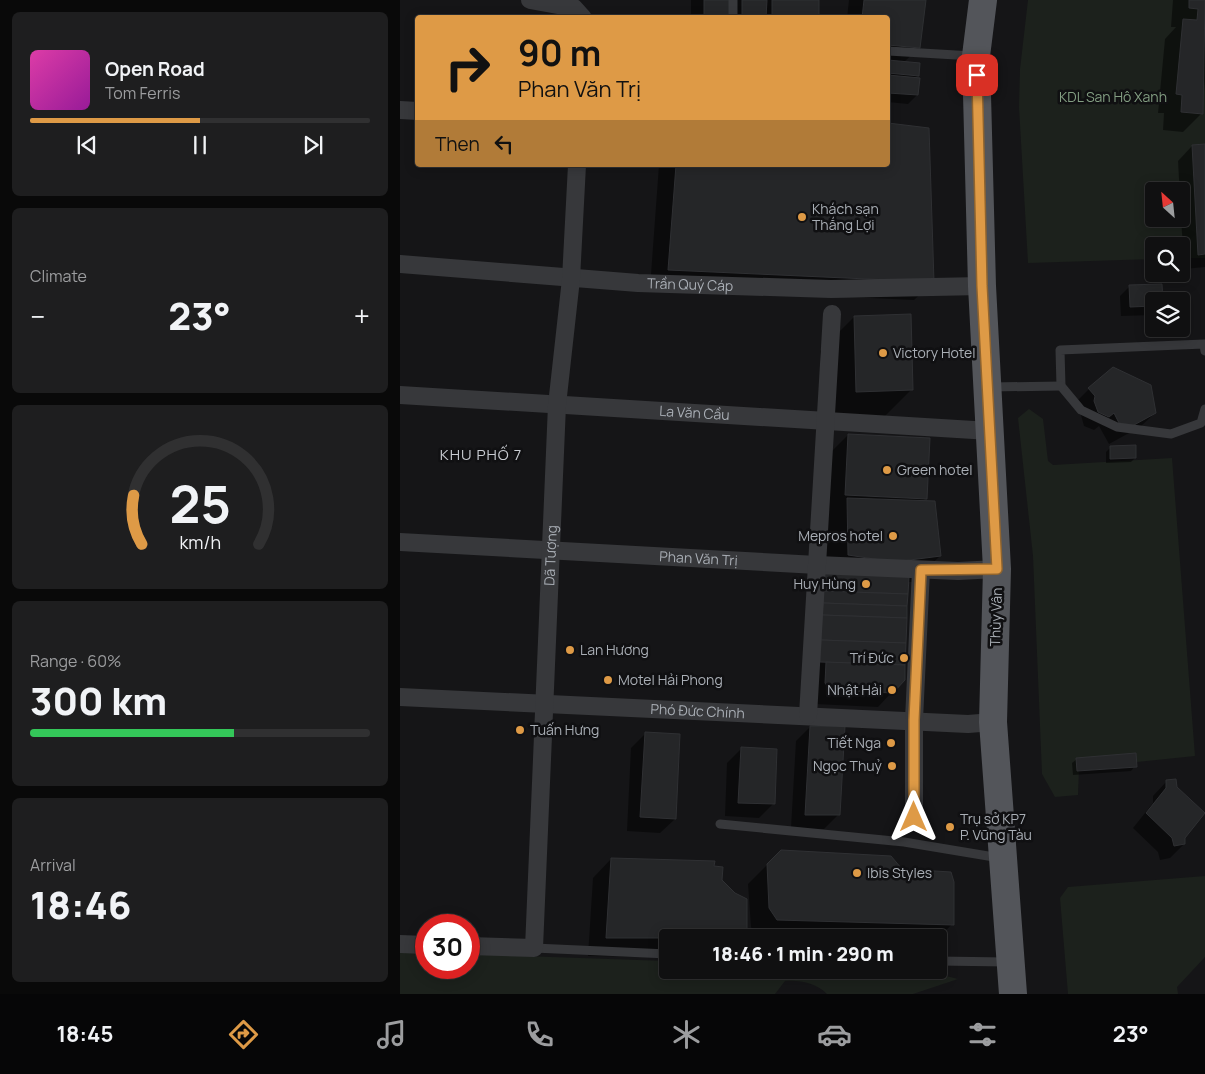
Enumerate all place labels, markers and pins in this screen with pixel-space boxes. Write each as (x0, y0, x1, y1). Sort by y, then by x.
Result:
pin (956, 54, 998, 96)
place label: Khách sạn Thắng Lợi (812, 199, 879, 234)
marker: Khách sạn Thắng Lợi (796, 211, 808, 223)
place label: Victory Hotel (893, 343, 976, 362)
marker: Victory Hotel (877, 347, 889, 359)
place label: Green hotel (897, 460, 972, 479)
marker: Green hotel (881, 464, 893, 476)
place label: Mepros hotel (798, 526, 883, 545)
marker: Mepros hotel (887, 530, 899, 542)
place label: Huy Hùng (793, 574, 856, 593)
marker: Huy Hùng (860, 578, 872, 590)
place label: Lan Hương (580, 640, 649, 659)
marker: Lan Hương (564, 644, 576, 656)
place label: Trí Đức (850, 648, 894, 667)
marker: Trí Đức (898, 652, 910, 664)
place label: Motel Hải Phong (618, 670, 723, 689)
marker: Motel Hải Phong (602, 674, 614, 686)
place label: Nhật Hải (827, 680, 882, 699)
marker: Nhật Hải (886, 684, 898, 696)
place label: Tuấn Hưng (530, 720, 599, 739)
marker: Tuấn Hưng (514, 724, 526, 736)
place label: Tiết Nga (827, 733, 881, 752)
marker: Tiết Nga (885, 737, 897, 749)
place label: Ngọc Thuỷ (813, 756, 883, 775)
marker: Ngọc Thuỷ (886, 760, 898, 772)
place label: Trụ sở KP7 P. Vũng Tàu (960, 809, 1032, 844)
marker: Trụ sở KP7 P. Vũng Tàu (944, 821, 956, 833)
place label: Ibis Styles (867, 863, 932, 882)
marker: Ibis Styles (851, 867, 863, 879)

